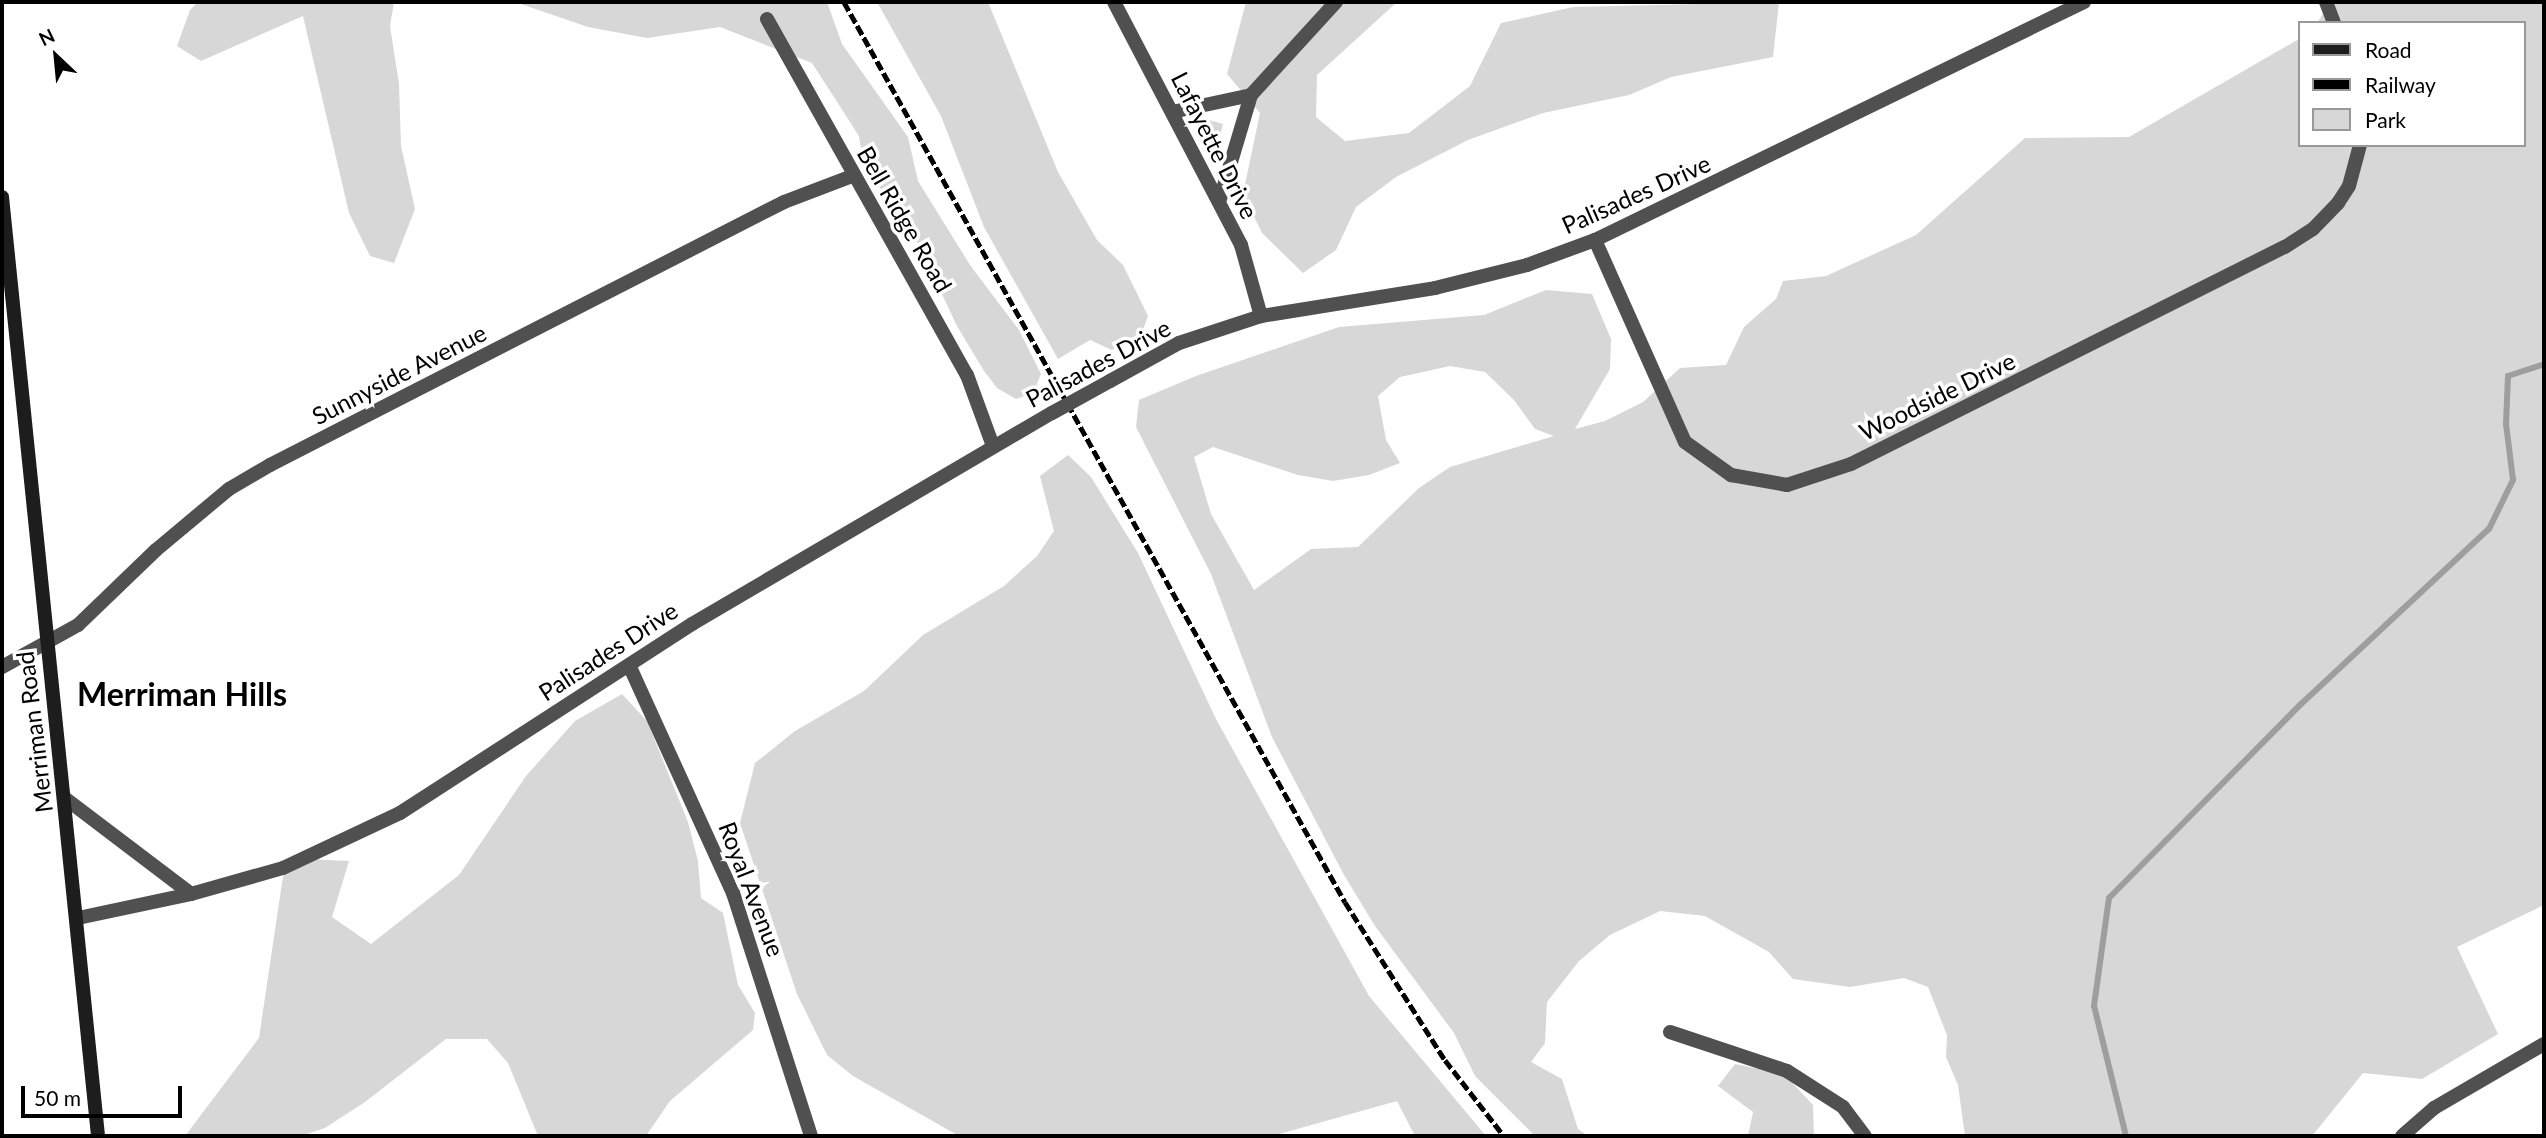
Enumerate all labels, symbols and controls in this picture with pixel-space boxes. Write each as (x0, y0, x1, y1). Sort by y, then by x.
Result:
north arrow (21, 21, 91, 91)
legend (2298, 21, 2525, 147)
text: N (35, 23, 58, 50)
text: Road (2365, 37, 2412, 62)
street label: Lafayette Drive (1166, 67, 1264, 223)
text: Railway (2365, 72, 2436, 97)
text: Park (2365, 107, 2406, 132)
street label: Bell Ridge Road (852, 141, 958, 297)
street label: Palisades Drive (1557, 148, 1715, 240)
street label: Palisades Drive (1021, 313, 1175, 413)
street label: Sunnyside Avenue (307, 317, 491, 431)
street label: Woodside Drive (1854, 346, 2020, 446)
street label: Palisades Drive (533, 595, 683, 707)
street label: Merriman Road (10, 650, 58, 814)
district label: Merriman Hills (77, 675, 287, 713)
street label: Royal Avenue (713, 817, 791, 961)
scale bar (24, 1072, 186, 1116)
text: 50 m (34, 1085, 81, 1110)

